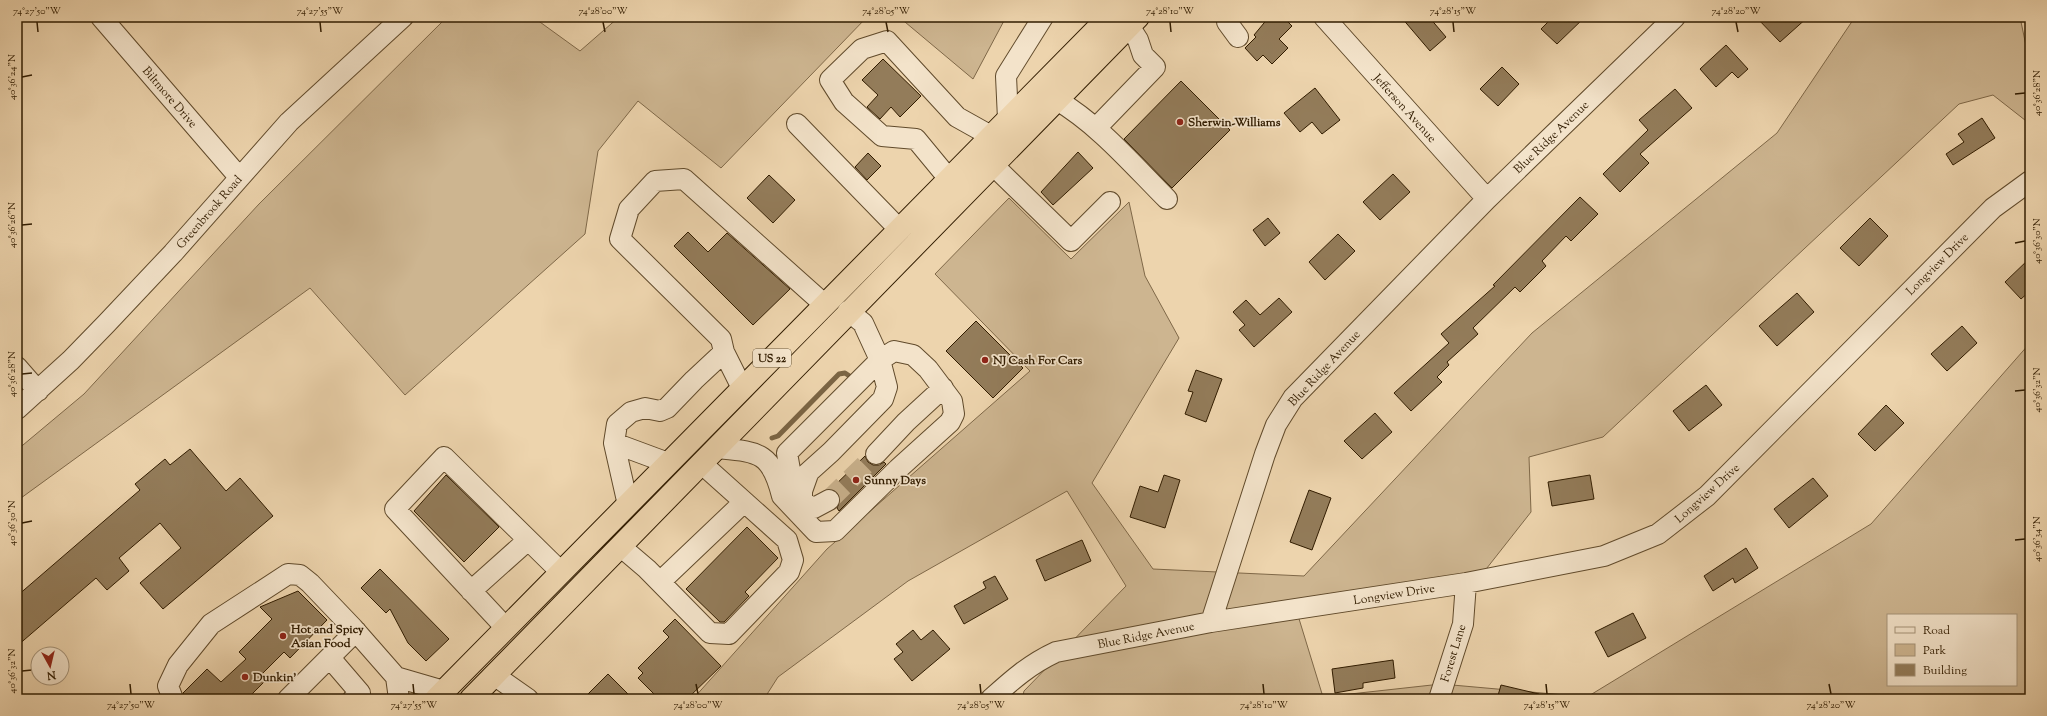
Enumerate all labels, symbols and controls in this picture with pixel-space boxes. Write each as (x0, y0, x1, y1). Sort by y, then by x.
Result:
text: 74°27'50"W (13, 4, 61, 19)
text: 74°27'55"W (297, 4, 343, 19)
text: 74°28'00"W (578, 4, 628, 19)
text: 74°28'05"W (862, 4, 910, 19)
text: 74°28'10"W (1146, 4, 1194, 19)
text: 74°28'15"W (1430, 4, 1476, 19)
text: 74°28'20"W (1711, 4, 1761, 19)
text: 40°36'24"N (5, 54, 20, 100)
street label: Biltmore Drive (137, 63, 201, 133)
street label: Jefferson Avenue (1368, 69, 1440, 147)
text: 40°36'28"N (2030, 70, 2045, 116)
street label: Blue Ridge Avenue (1510, 97, 1594, 178)
place label: Sherwin-Williams (1188, 114, 1281, 132)
marker: Sherwin-Williams (1175, 117, 1185, 127)
street label: Greenbrook Road (173, 172, 247, 254)
text: 40°36'26"N (5, 202, 20, 248)
text: 40°36'30"N (2030, 218, 2045, 264)
street label: Longview Drive (1902, 229, 1973, 300)
street label: Blue Ridge Avenue (1285, 326, 1365, 411)
road number: US 22 (753, 349, 791, 367)
text: 40°36'28"N (5, 351, 20, 397)
place label: NJ Cash For Cars (992, 352, 1082, 370)
marker: NJ Cash For Cars (980, 355, 990, 365)
text: 40°36'32"N (2030, 367, 2045, 412)
street label: Longview Drive (1671, 459, 1744, 528)
place label: Sunny Days (864, 472, 926, 490)
marker: Sunny Days (851, 475, 861, 485)
text: 40°36'30"N (5, 500, 20, 546)
text: 40°36'34"N (2030, 516, 2045, 562)
street label: Longview Drive (1352, 580, 1436, 610)
legend (1887, 614, 2017, 686)
street label: Blue Ridge Avenue (1096, 618, 1197, 654)
place label: Hot and Spicy Asian Food (290, 621, 364, 653)
street label: Forest Lane (1437, 622, 1471, 685)
text: Road (1923, 622, 1950, 640)
marker: Hot and Spicy Asian Food (278, 631, 288, 641)
text: Park (1923, 642, 1946, 660)
north arrow (30, 646, 70, 686)
text: 40°36'32"N (5, 648, 20, 693)
text: Building (1923, 662, 1967, 680)
text: N (46, 666, 58, 683)
place label: Dunkin' (252, 669, 296, 687)
marker: Dunkin' (240, 672, 250, 682)
text: 74°27'50"W (107, 698, 155, 713)
text: 74°27'55"W (391, 698, 437, 713)
text: 74°28'00"W (673, 698, 723, 713)
text: 74°28'05"W (957, 698, 1005, 713)
text: 74°28'10"W (1240, 698, 1288, 713)
text: 74°28'15"W (1524, 698, 1570, 713)
text: 74°28'20"W (1806, 698, 1856, 713)

